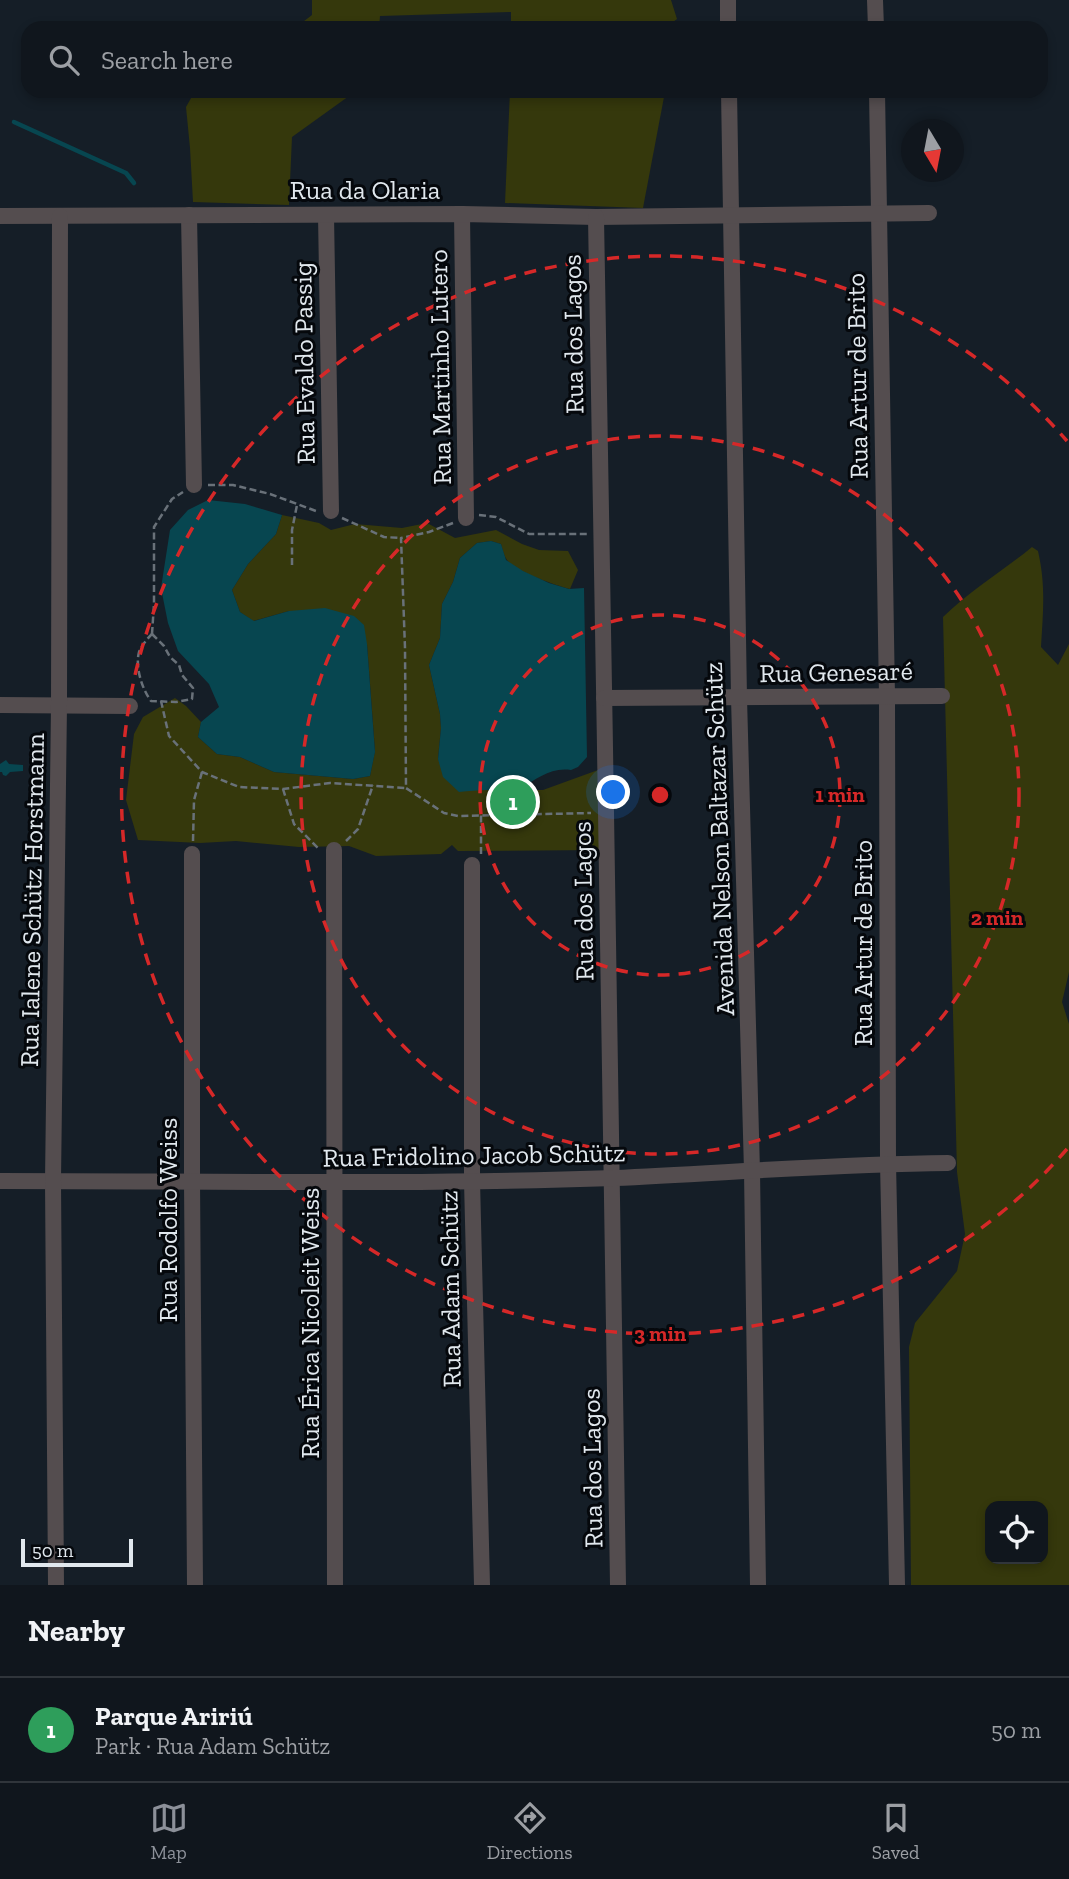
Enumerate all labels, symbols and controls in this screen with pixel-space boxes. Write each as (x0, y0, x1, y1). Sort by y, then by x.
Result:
search box (21, 21, 1048, 98)
icon: search (45, 41, 83, 79)
text: Search here (101, 44, 233, 76)
north arrow (901, 119, 964, 182)
street label: Rua da Olaria (290, 174, 441, 206)
street label: Rua Martinho Lutero (422, 249, 458, 485)
street label: Rua dos Lagos (556, 254, 590, 414)
street label: Rua Evaldo Passig (286, 262, 322, 464)
street label: Rua Artur de Brito (839, 273, 875, 479)
street label: Rua Genesaré (759, 655, 913, 689)
street label: Avenida Nelson Baltazar Schütz (697, 662, 741, 1016)
street label: Rua Ialene Schütz Horstmann (13, 733, 51, 1067)
your location (596, 775, 630, 809)
pin: 1 (490, 776, 536, 828)
text: 1 min (815, 782, 865, 807)
centre of rings (648, 783, 672, 807)
street label: Rua dos Lagos (566, 821, 600, 981)
street label: Rua Artur de Brito (847, 840, 879, 1046)
text: 2 min (971, 905, 1024, 930)
street label: Rua Rodolfo Weiss (152, 1118, 184, 1322)
street label: Rua Fridolino Jacob Schütz (322, 1136, 626, 1174)
street label: Rua Érica Nicoleit Weiss (294, 1188, 326, 1458)
street label: Rua Adam Schütz (432, 1190, 468, 1388)
text: 3 min (634, 1321, 687, 1346)
street label: Rua dos Lagos (575, 1388, 609, 1548)
map controls (985, 1501, 1048, 1564)
button: locate (985, 1501, 1048, 1564)
scale bar (21, 1536, 133, 1568)
text: 50 m (32, 1539, 73, 1562)
text: Nearby (28, 1613, 125, 1649)
text: Parque Aririú (95, 1700, 253, 1732)
text: 1 (46, 1716, 56, 1744)
text: 50 m (991, 1716, 1041, 1744)
text: Park · Rua Adam Schütz (95, 1732, 330, 1760)
tab: Map (150, 1799, 188, 1864)
tab: Directions (487, 1799, 573, 1864)
tab: Saved (872, 1799, 919, 1864)

